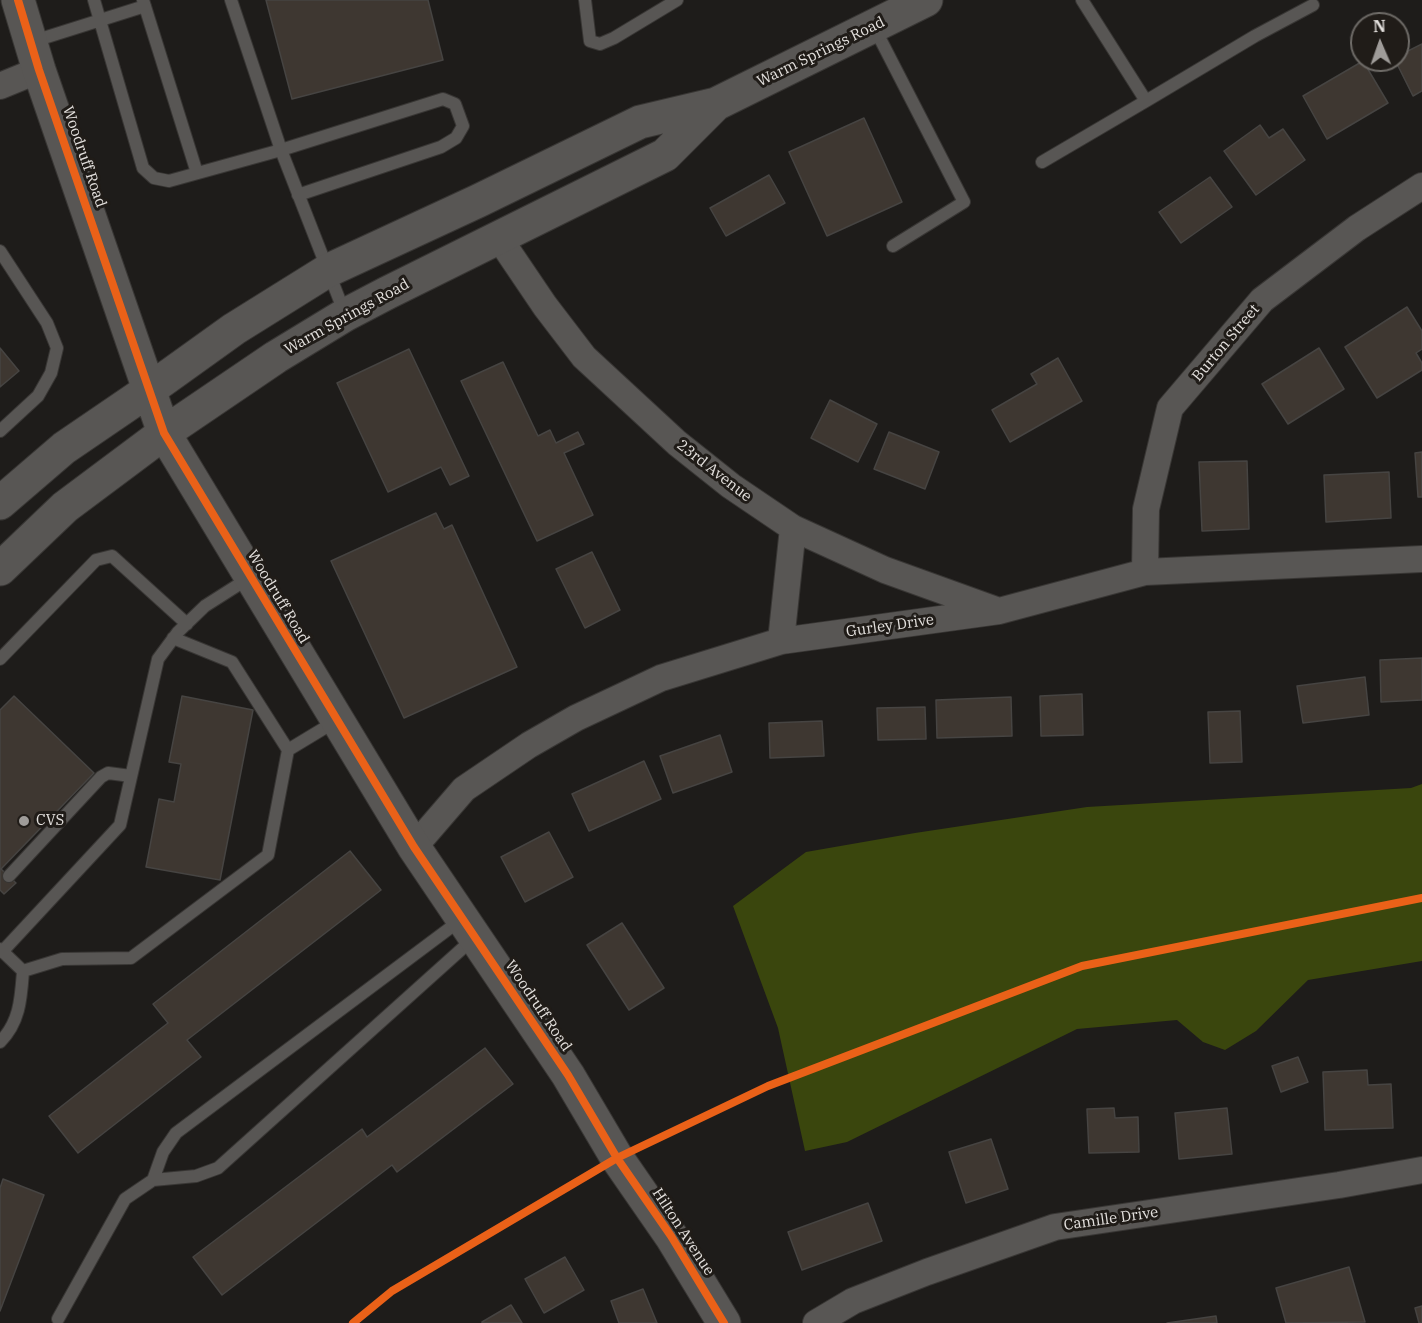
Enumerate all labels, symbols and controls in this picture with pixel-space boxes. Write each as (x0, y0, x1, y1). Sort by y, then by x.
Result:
north arrow (1350, 12, 1410, 72)
street label: Warm Springs Road (754, 13, 888, 91)
text: N (1373, 16, 1386, 36)
street label: Woodruff Road (58, 104, 110, 210)
street label: Warm Springs Road (281, 275, 413, 359)
street label: Burton Street (1189, 301, 1263, 385)
street label: 23rd Avenue (673, 436, 755, 506)
street label: Woodruff Road (243, 547, 313, 647)
street label: Gurley Drive (845, 611, 935, 641)
place label: CVS (36, 812, 64, 830)
marker: CVS (17, 814, 31, 828)
street label: Woodruff Road (501, 957, 575, 1055)
street label: Hilton Avenue (648, 1185, 718, 1279)
street label: Camille Drive (1063, 1203, 1159, 1235)

